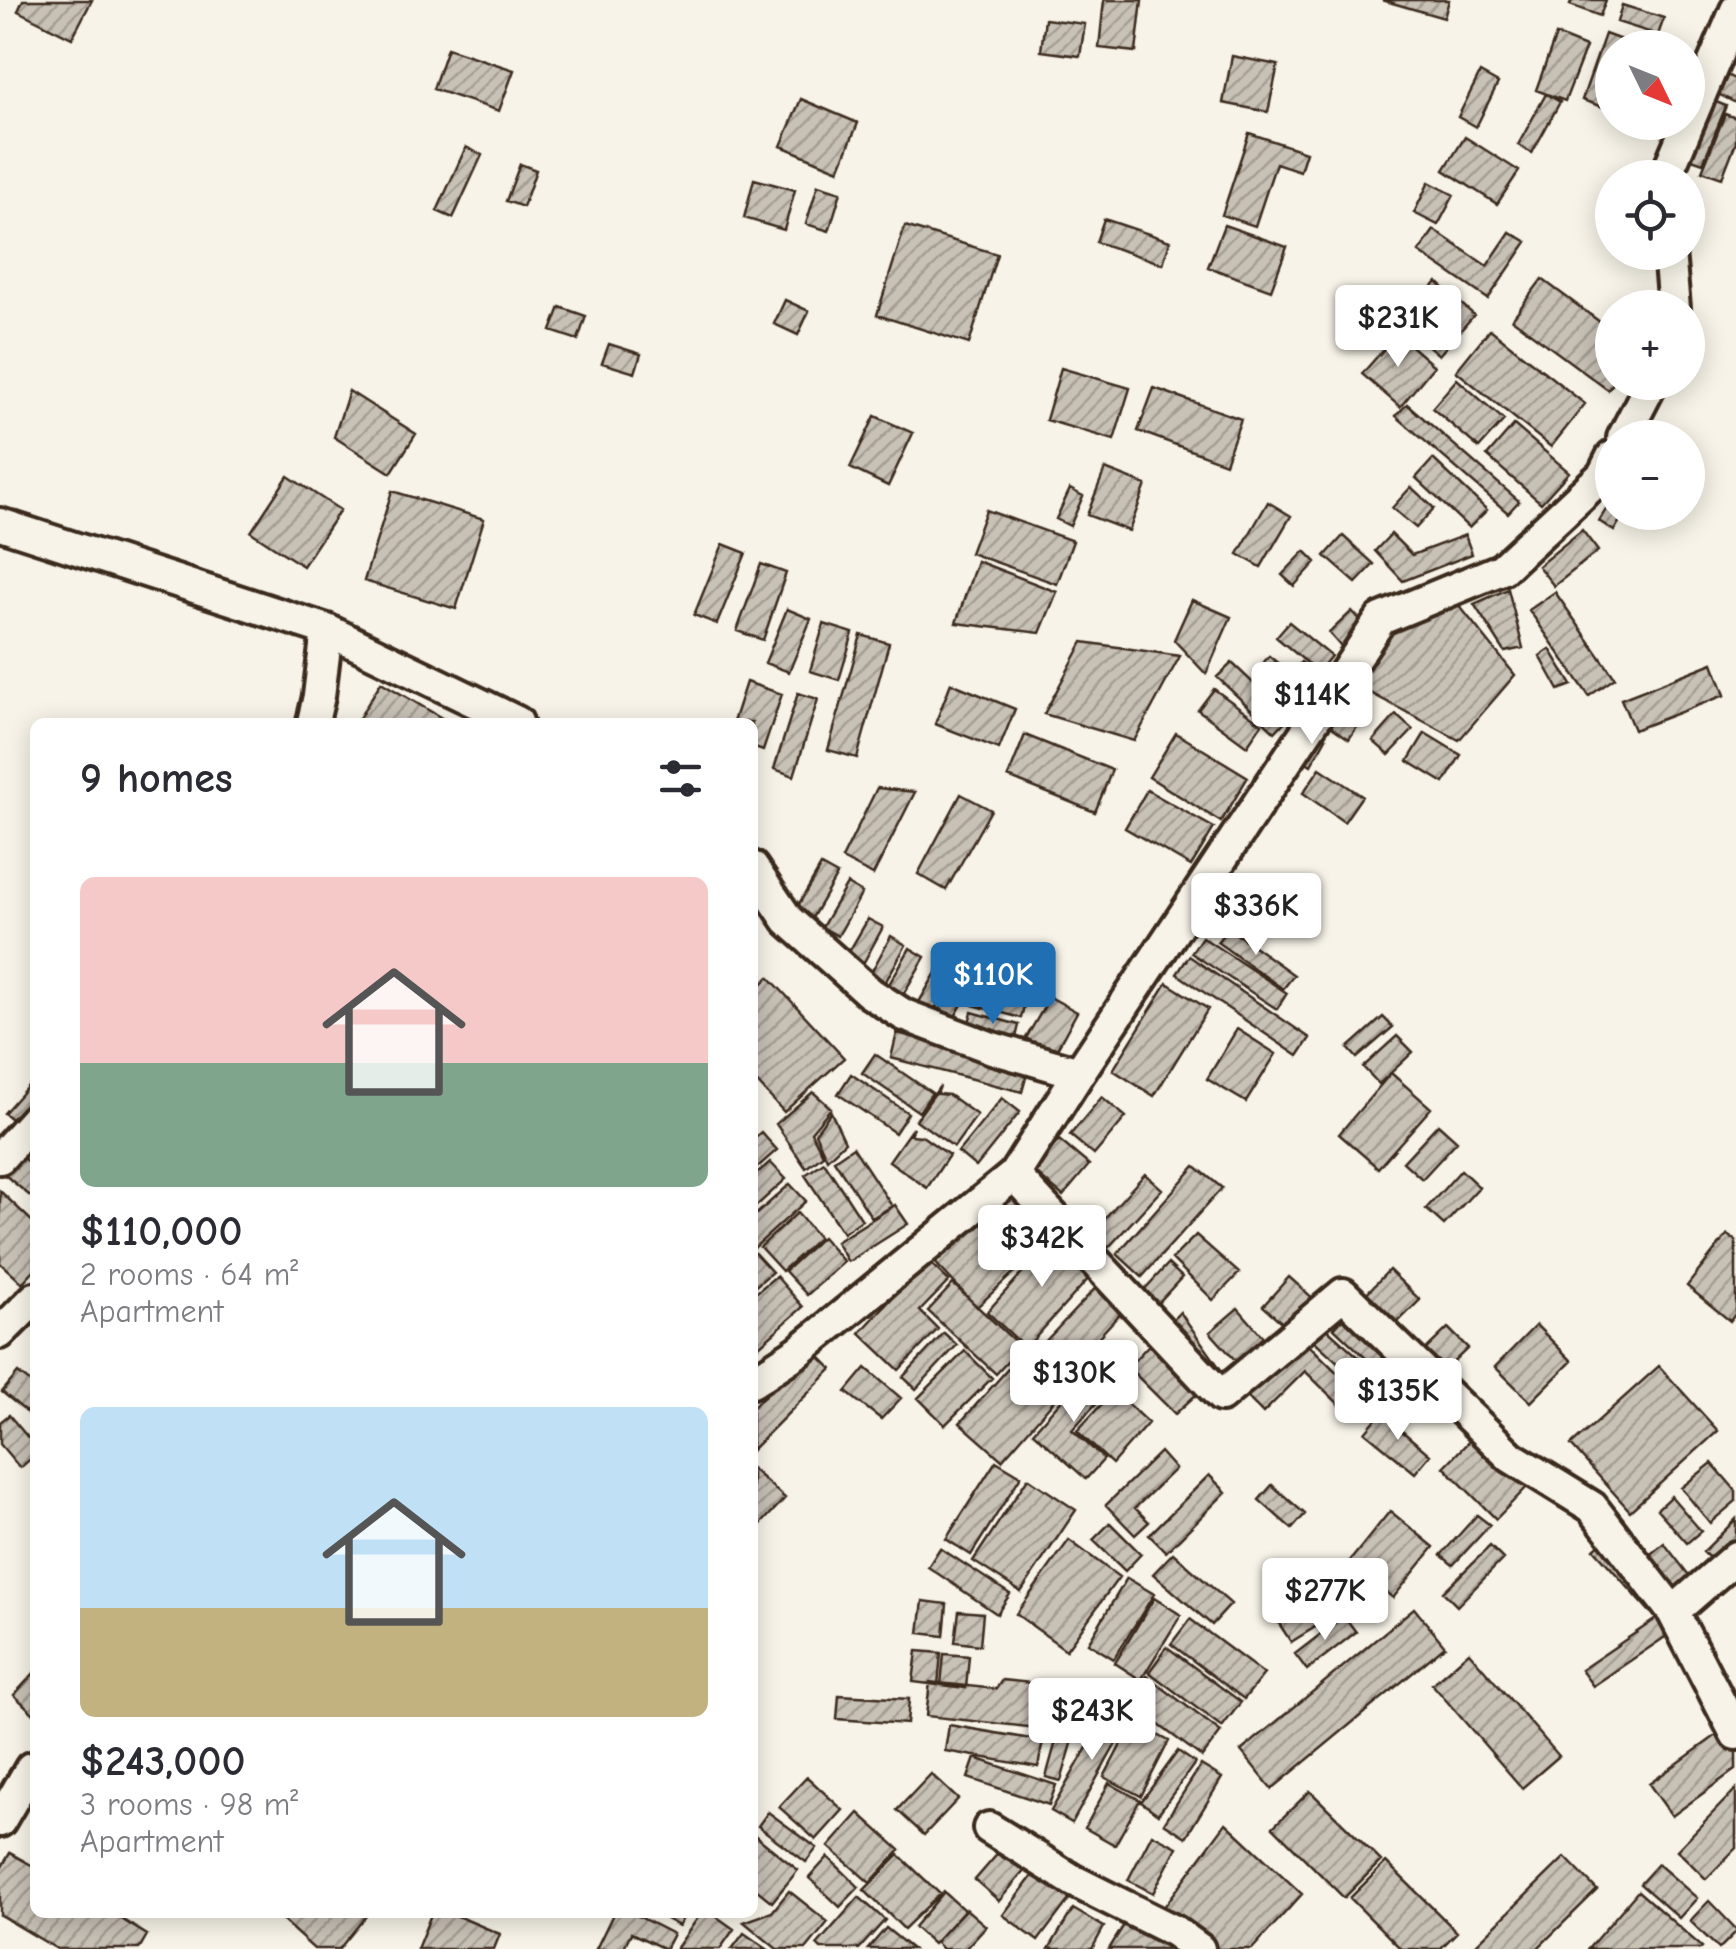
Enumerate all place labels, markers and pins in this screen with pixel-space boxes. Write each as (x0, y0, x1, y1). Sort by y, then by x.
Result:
pin: $231K (1328, 285, 1468, 370)
pin: $114K (1242, 662, 1382, 747)
pin: $336K (1186, 873, 1326, 958)
pin: $110K (923, 942, 1063, 1027)
pin: $342K (972, 1205, 1112, 1290)
pin: $130K (1004, 1340, 1144, 1425)
pin: $135K (1328, 1358, 1468, 1443)
pin: $277K (1255, 1558, 1395, 1643)
pin: $243K (1022, 1678, 1162, 1763)

